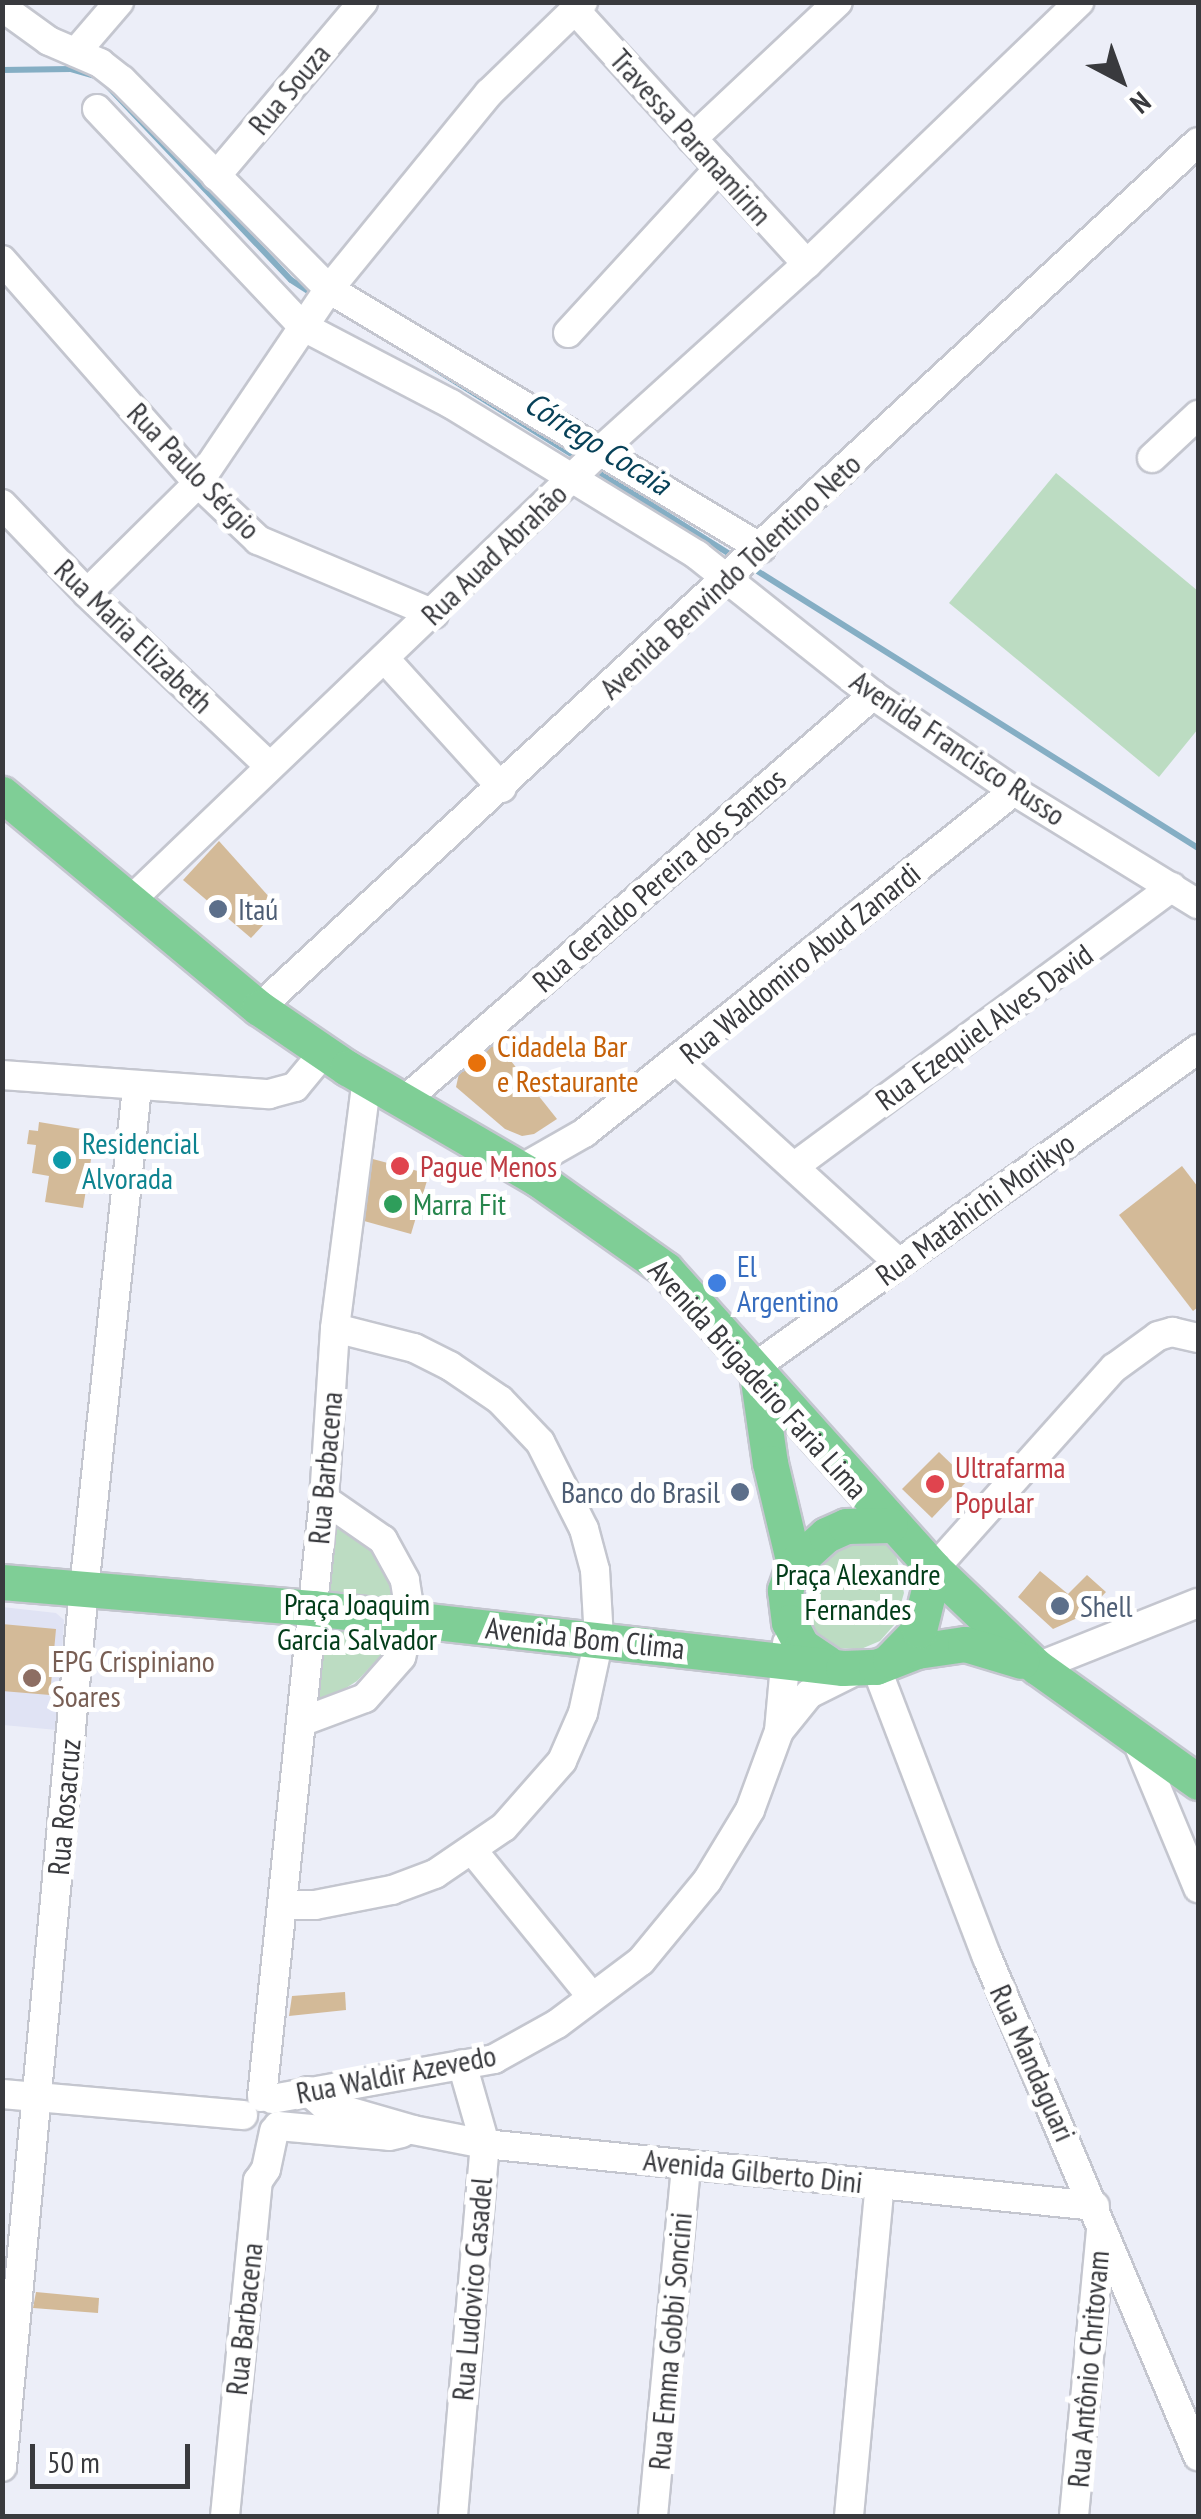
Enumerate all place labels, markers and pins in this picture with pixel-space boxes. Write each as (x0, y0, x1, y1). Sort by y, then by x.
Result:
place label: Itaú (238, 891, 278, 927)
marker: Itaú (207, 898, 229, 920)
place label: Cidadela Bar e Restaurante (497, 1028, 639, 1098)
marker: Cidadela Bar e Restaurante (466, 1052, 488, 1074)
place label: Residencial Alvorada (82, 1125, 199, 1196)
place label: Pague Menos (420, 1148, 557, 1184)
marker: Residencial Alvorada (51, 1149, 73, 1171)
marker: Pague Menos (389, 1155, 411, 1177)
place label: Marra Fit (413, 1186, 506, 1222)
marker: Marra Fit (382, 1193, 404, 1215)
place label: El Argentino (737, 1248, 839, 1318)
marker: El Argentino (706, 1272, 728, 1294)
place label: Ultrafarma Popular (955, 1449, 1066, 1520)
marker: Ultrafarma Popular (924, 1473, 946, 1495)
place label: Banco do Brasil (561, 1474, 720, 1510)
marker: Banco do Brasil (729, 1481, 751, 1503)
place label: Shell (1080, 1588, 1132, 1624)
marker: Shell (1049, 1595, 1071, 1617)
place label: EPG Crispiniano Soares (52, 1643, 215, 1714)
marker: EPG Crispiniano Soares (21, 1667, 43, 1689)

